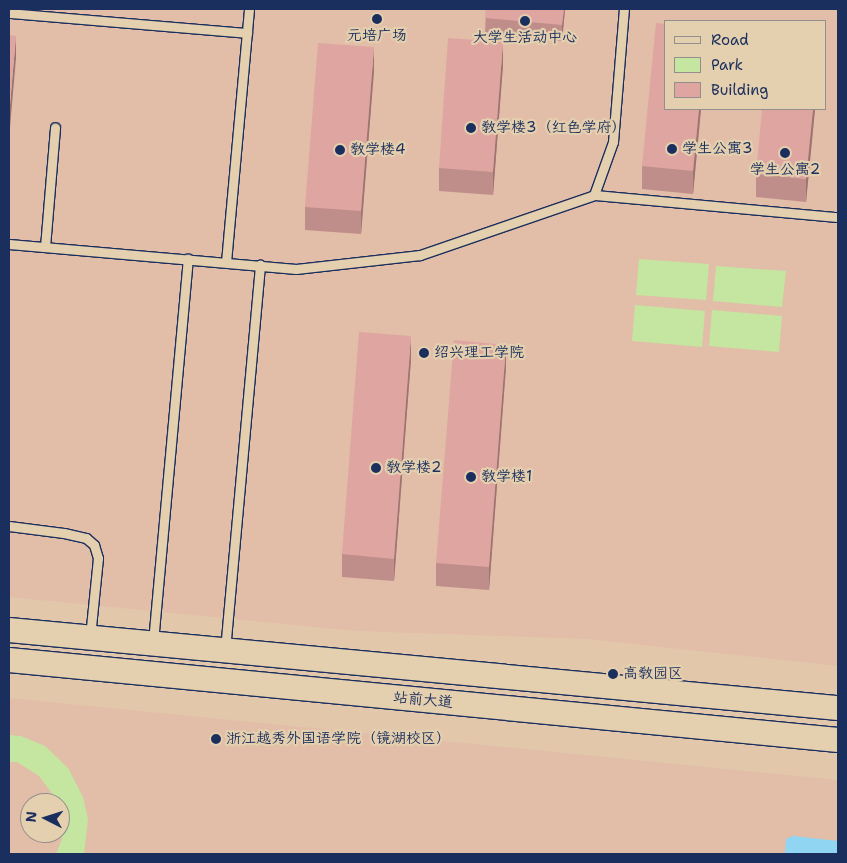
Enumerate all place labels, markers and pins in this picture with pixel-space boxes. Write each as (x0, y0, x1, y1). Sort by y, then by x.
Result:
marker: 元培广场 (371, 13, 383, 25)
marker: 大学生活动中心 (519, 15, 531, 27)
place label: 元培广场 (347, 27, 407, 45)
place label: 大学生活动中心 (473, 29, 577, 47)
place label: 教学楼3（红色学府） (481, 119, 626, 137)
marker: 教学楼3（红色学府） (465, 122, 477, 134)
place label: 学生公寓3 (682, 140, 752, 158)
place label: 教学楼4 (350, 141, 405, 159)
marker: 学生公寓3 (666, 143, 678, 155)
marker: 教学楼4 (334, 144, 346, 156)
marker: 学生公寓2 (779, 147, 791, 159)
place label: 学生公寓2 (750, 161, 820, 179)
place label: 绍兴理工学院 (434, 344, 524, 362)
marker: 绍兴理工学院 (418, 347, 430, 359)
place label: 教学楼2 (386, 459, 441, 477)
marker: 教学楼2 (370, 462, 382, 474)
place label: 教学楼1 (481, 468, 532, 486)
marker: 教学楼1 (465, 471, 477, 483)
place label: 高教园区 (623, 665, 683, 683)
marker: 高教园区 (607, 668, 619, 680)
place label: 浙江越秀外国语学院（镜湖校区） (226, 730, 451, 748)
marker: 浙江越秀外国语学院（镜湖校区） (210, 733, 222, 745)

